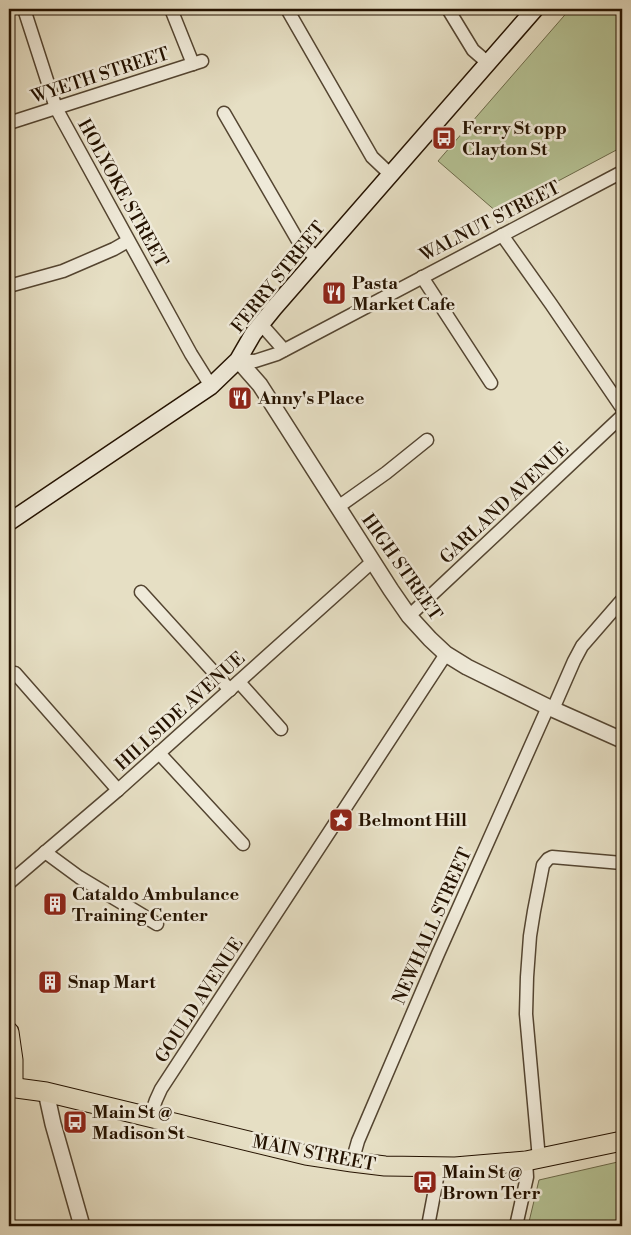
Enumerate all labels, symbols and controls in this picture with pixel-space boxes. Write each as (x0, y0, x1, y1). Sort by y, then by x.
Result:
street label: WYETH STREET (27, 42, 172, 109)
street label: HOLYOKE STREET (72, 115, 173, 272)
place label: Ferry St opp Clayton St (462, 117, 567, 161)
bus stop icon: Ferry St opp Clayton St (431, 125, 457, 151)
street label: WALNUT STREET (415, 176, 565, 267)
street label: FERRY STREET (226, 217, 331, 338)
place label: Pasta Market Cafe (352, 272, 455, 316)
restaurant icon: Pasta Market Cafe (321, 280, 347, 306)
restaurant icon: Anny's Place (227, 385, 253, 411)
place label: Anny's Place (257, 387, 365, 410)
street label: GARLAND AVENUE (435, 438, 574, 569)
street label: HIGH STREET (356, 509, 447, 625)
street label: HILLSIDE AVENUE (111, 647, 250, 776)
place icon: Belmont Hill (328, 807, 354, 833)
place label: Belmont Hill (358, 809, 467, 832)
street label: NEWHALL STREET (388, 844, 477, 1008)
place label: Cataldo Ambulance Training Center (72, 883, 240, 927)
building icon: Cataldo Ambulance Training Center (42, 891, 68, 917)
street label: GOULD AVENUE (150, 933, 249, 1067)
building icon: Snap Mart (37, 969, 63, 995)
place label: Snap Mart (68, 971, 156, 994)
place label: Main St @ Madison St (92, 1101, 185, 1145)
bus stop icon: Main St @ Madison St (62, 1109, 88, 1135)
street label: MAIN STREET (250, 1130, 378, 1177)
place label: Main St @ Brown Terr (442, 1161, 541, 1205)
bus stop icon: Main St @ Brown Terr (412, 1169, 438, 1195)

